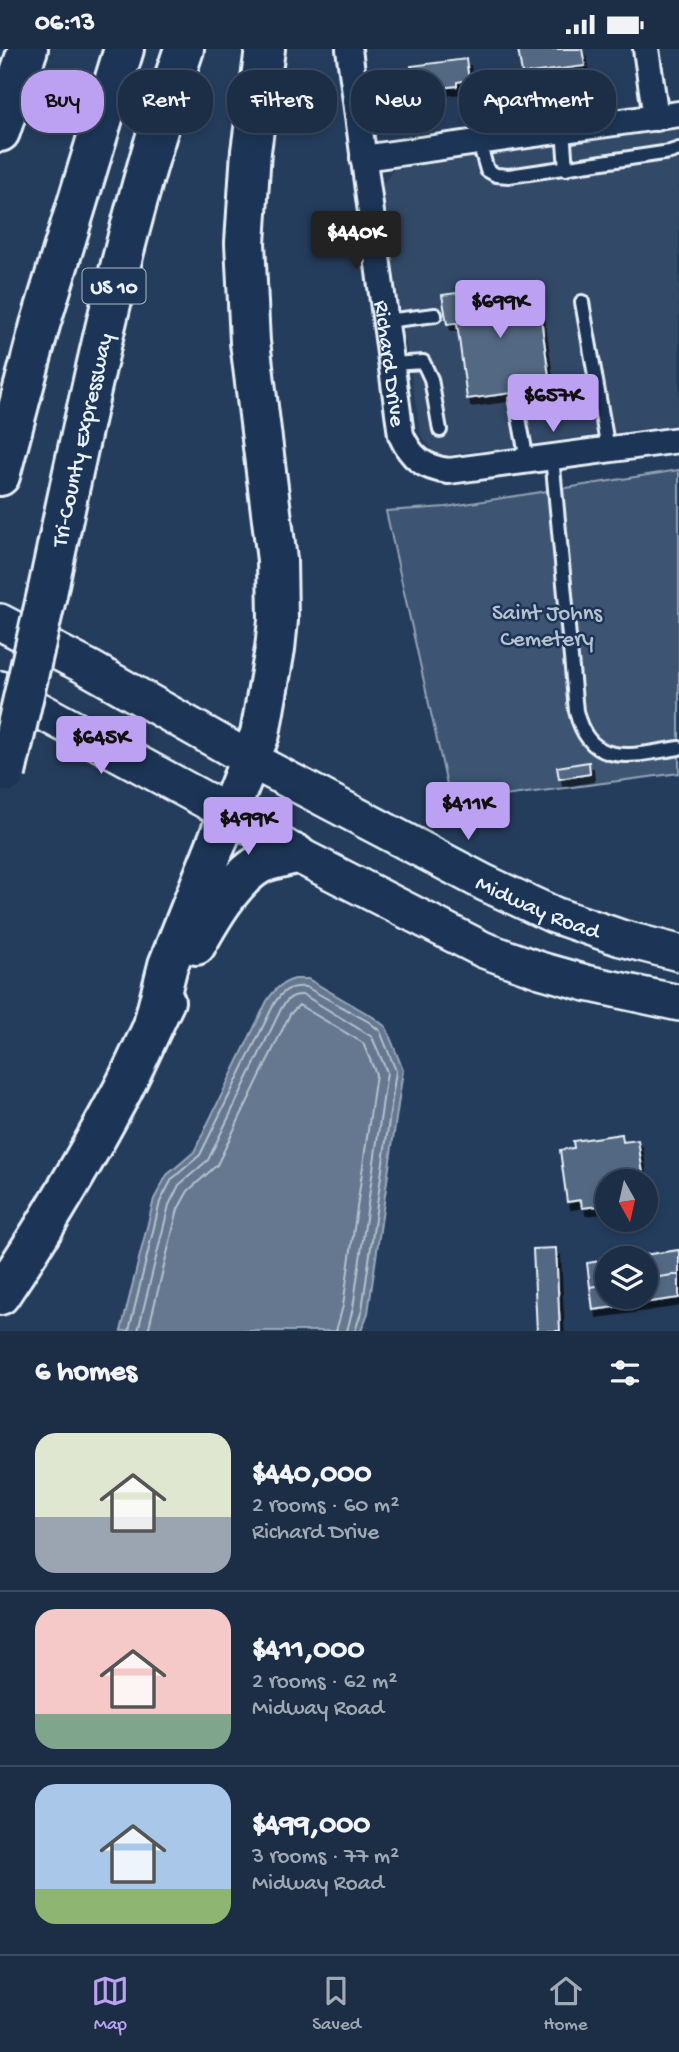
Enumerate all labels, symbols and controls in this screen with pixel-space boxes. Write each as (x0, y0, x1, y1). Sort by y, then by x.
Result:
text: 06:13 (35, 9, 95, 40)
chip: Buy (21, 70, 104, 133)
chip: Rent (118, 70, 213, 133)
chip: Filters (227, 70, 337, 133)
chip: New (351, 70, 445, 133)
chip: Apartment (459, 70, 616, 133)
pin: $440K (307, 211, 405, 271)
text: $440K (327, 220, 385, 247)
road number: US 10 (82, 268, 146, 303)
pin: $699K (451, 281, 549, 340)
text: $699K (471, 289, 529, 316)
street label: Richard Drive (366, 299, 410, 430)
street label: Tri-County Expressway (47, 331, 121, 552)
pin: $657K (504, 375, 602, 434)
text: $657K (524, 383, 582, 410)
park label: Saint Johns Cemetery (492, 601, 603, 654)
pin: $645K (52, 717, 150, 776)
text: $645K (72, 725, 130, 752)
pin: $411K (419, 783, 517, 842)
text: $411K (442, 791, 494, 818)
pin: $499K (199, 797, 297, 857)
text: $499K (220, 806, 276, 833)
street label: Midway Road (471, 871, 604, 947)
north arrow (595, 1169, 658, 1232)
map controls (595, 1169, 658, 1309)
button: layers (595, 1246, 658, 1309)
icon: filters (606, 1354, 644, 1392)
text: 6 homes (35, 1356, 137, 1391)
text: $440,000 (252, 1458, 371, 1493)
icon: home (91, 1461, 175, 1545)
text: 2 rooms · 60 m² (252, 1493, 399, 1520)
text: Richard Drive (252, 1520, 379, 1547)
text: $411,000 (252, 1634, 364, 1669)
icon: home (91, 1637, 175, 1721)
text: 2 rooms · 62 m² (252, 1669, 397, 1696)
text: Midway Road (252, 1696, 384, 1723)
text: $499,000 (252, 1809, 370, 1844)
icon: home (91, 1812, 175, 1896)
text: 3 rooms · 77 m² (252, 1844, 399, 1871)
text: Midway Road (252, 1871, 384, 1898)
tab: Map (91, 1972, 129, 2037)
tab: Saved (312, 1972, 361, 2037)
tab: Home (544, 1972, 588, 2037)

